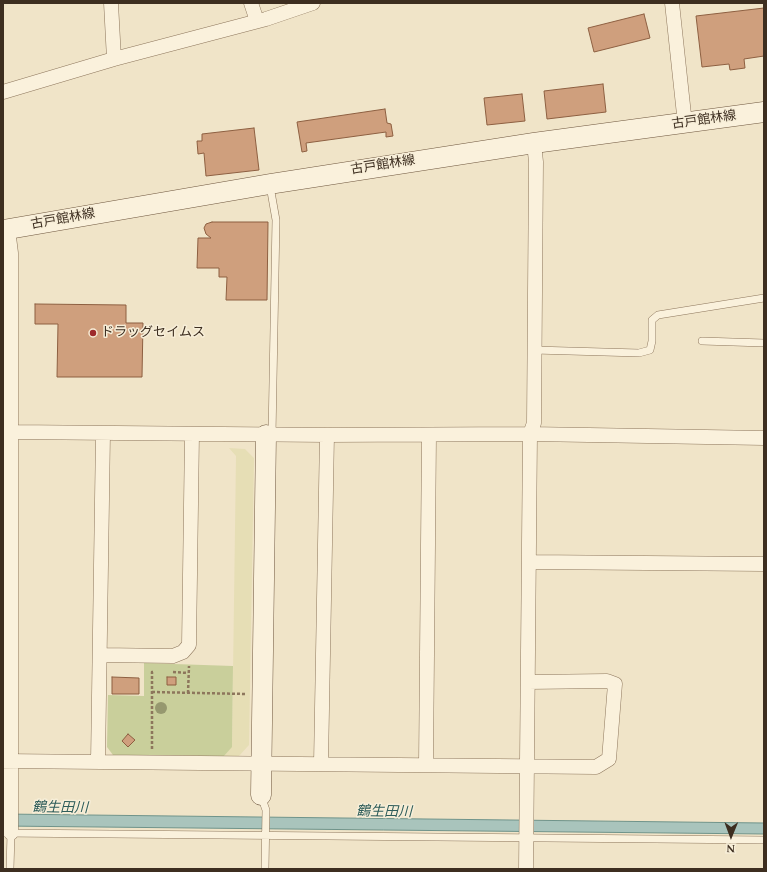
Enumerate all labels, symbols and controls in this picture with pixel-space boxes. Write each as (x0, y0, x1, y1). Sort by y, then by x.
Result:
street label: 古戸館林線 (671, 109, 737, 133)
street label: 古戸館林線 (350, 153, 416, 179)
street label: 古戸館林線 (30, 207, 96, 233)
place label: ドラッグセイムス (101, 325, 205, 341)
marker: ドラッグセイムス (88, 328, 98, 338)
water label: 鶴生田川 (32, 800, 88, 818)
water label: 鶴生田川 (356, 804, 412, 822)
north arrow (711, 816, 751, 856)
text: N (726, 840, 735, 857)

